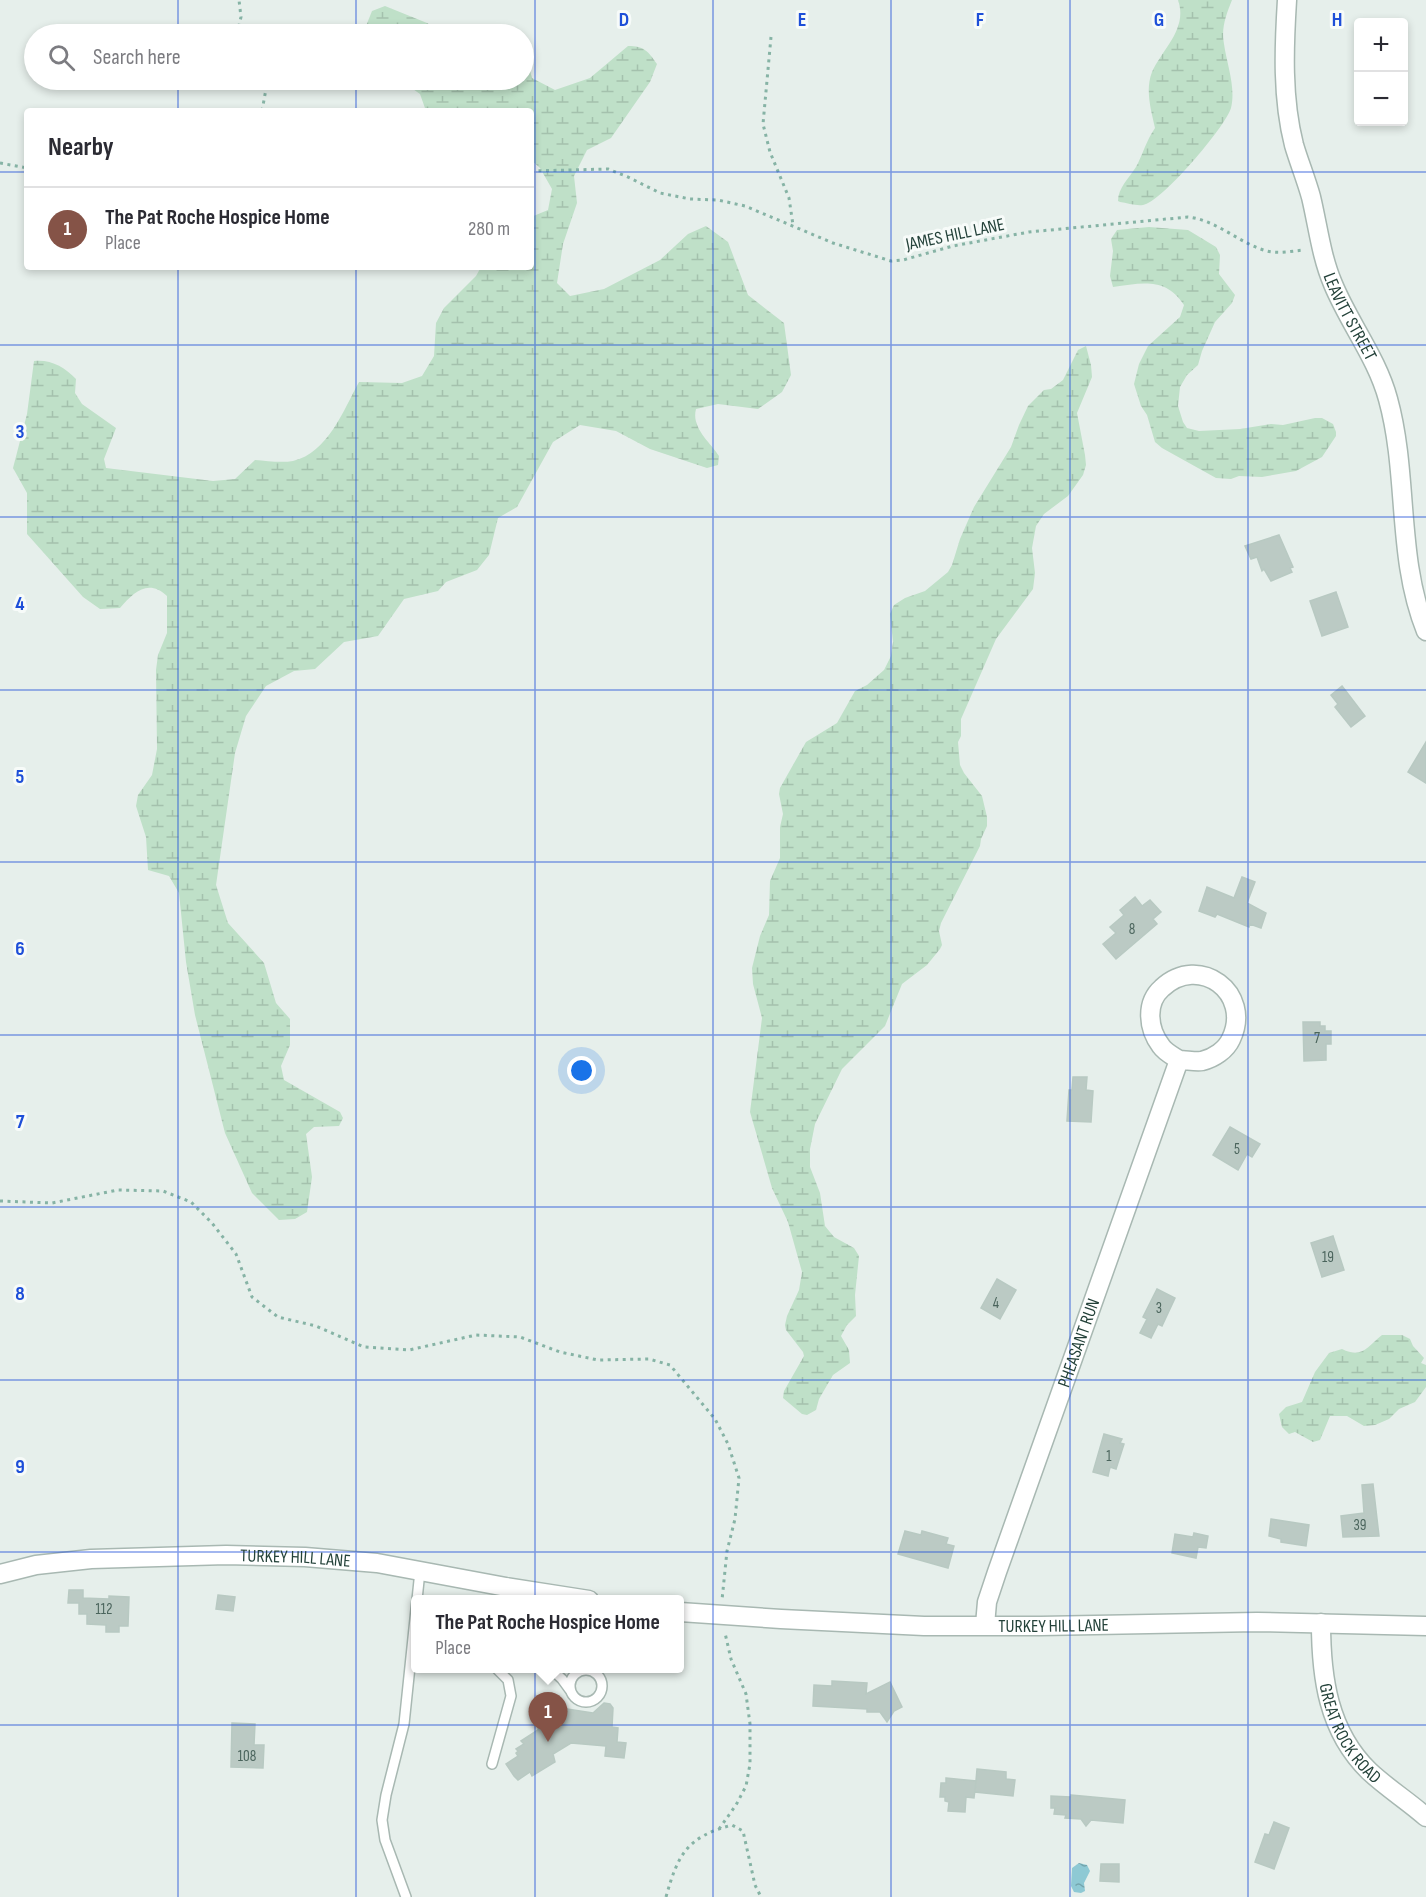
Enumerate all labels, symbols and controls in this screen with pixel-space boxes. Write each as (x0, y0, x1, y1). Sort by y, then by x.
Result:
text: D (619, 8, 629, 32)
text: E (798, 8, 806, 32)
text: F (976, 8, 984, 32)
text: G (1154, 8, 1164, 32)
text: H (1332, 8, 1342, 32)
map controls (1354, 18, 1408, 126)
button: + (1354, 18, 1408, 72)
search box (24, 24, 534, 90)
icon: search (45, 41, 78, 74)
text: Search here (93, 44, 180, 71)
button: − (1354, 72, 1408, 126)
text: Nearby (48, 132, 114, 163)
text: The Pat Roche Hospice Home (105, 204, 330, 231)
street label: JAMES HILL LANE (903, 214, 1006, 255)
text: 1 (64, 217, 71, 241)
text: 280 m (468, 217, 510, 241)
text: Place (105, 231, 141, 255)
street label: LEAVITT STREET (1319, 270, 1381, 364)
text: 3 (16, 420, 25, 444)
text: 4 (15, 592, 25, 616)
text: 5 (16, 765, 25, 789)
house number: 8 (1129, 920, 1135, 939)
text: 6 (15, 937, 25, 961)
house number: 7 (1314, 1029, 1320, 1048)
your location (567, 1056, 596, 1085)
text: 7 (16, 1110, 25, 1134)
house number: 5 (1234, 1140, 1240, 1159)
house number: 19 (1322, 1248, 1334, 1267)
text: 8 (15, 1282, 25, 1306)
house number: 4 (993, 1294, 999, 1313)
street label: PHEASANT RUN (1054, 1296, 1104, 1390)
house number: 3 (1156, 1299, 1162, 1318)
house number: 1 (1106, 1447, 1112, 1466)
text: 9 (15, 1455, 25, 1479)
house number: 39 (1354, 1516, 1366, 1535)
street label: TURKEY HILL LANE (240, 1545, 351, 1572)
popup (411, 1595, 684, 1673)
house number: 112 (96, 1600, 112, 1619)
text: The Pat Roche Hospice Home (435, 1609, 660, 1636)
street label: TURKEY HILL LANE (998, 1615, 1109, 1637)
text: Place (435, 1636, 471, 1660)
street label: GREAT ROCK ROAD (1315, 1682, 1385, 1788)
pin: 1 (528, 1692, 568, 1742)
house number: 108 (238, 1747, 256, 1766)

